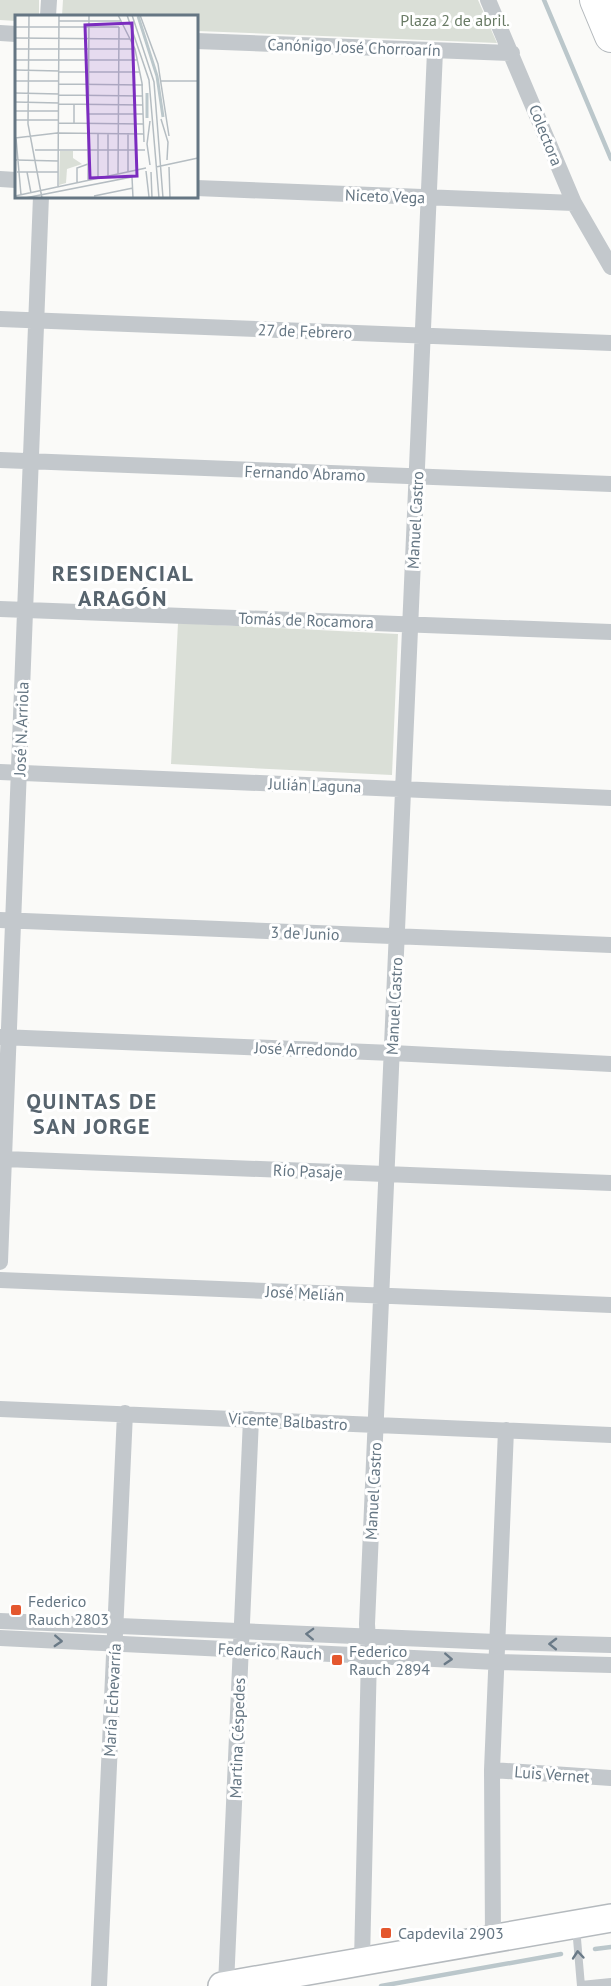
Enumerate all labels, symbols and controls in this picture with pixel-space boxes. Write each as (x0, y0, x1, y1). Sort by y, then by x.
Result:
park label: Plaza 2 de abril. (400, 10, 510, 30)
inset map (15, 15, 198, 198)
street label: Canónigo José Chorroarín (267, 34, 441, 60)
street label: Colectora (525, 101, 567, 169)
street label: Niceto Vega (345, 185, 425, 207)
street label: 27 de Febrero (257, 319, 353, 343)
street label: Fernando Abramo (244, 461, 366, 485)
street label: Manuel Castro (402, 471, 428, 569)
district label: RESIDENCIAL ARAGÓN (52, 559, 194, 612)
street label: Tomás de Rocamora (238, 608, 374, 632)
street label: José N. Arriola (9, 681, 33, 778)
street label: Julián Laguna (267, 773, 362, 797)
street label: 3 de Junio (270, 922, 340, 944)
street label: Manuel Castro (381, 957, 407, 1055)
street label: José Arredondo (253, 1037, 358, 1061)
district label: QUINTAS DE SAN JORGE (26, 1087, 158, 1140)
street label: Río Pasaje (273, 1160, 343, 1182)
street label: José Melián (264, 1281, 345, 1305)
street label: Vicente Balbastro (227, 1408, 348, 1434)
street label: Manuel Castro (360, 1442, 386, 1540)
place label: Federico Rauch 2803 (28, 1591, 109, 1629)
marker: Federico Rauch 2803 (9, 1603, 23, 1617)
one-way arrow (305, 1628, 314, 1640)
one-way arrow (54, 1635, 63, 1648)
one-way arrow (548, 1637, 557, 1650)
street label: Federico Rauch (217, 1638, 323, 1664)
place label: Federico Rauch 2894 (349, 1641, 430, 1679)
street label: María Echevarría (99, 1643, 125, 1757)
marker: Federico Rauch 2894 (330, 1653, 344, 1667)
one-way arrow (444, 1653, 453, 1666)
street label: Martina Céspedes (225, 1677, 249, 1799)
street label: Luis Vernet (514, 1761, 591, 1787)
place label: Capdevila 2903 (398, 1923, 504, 1943)
marker: Capdevila 2903 (379, 1926, 393, 1940)
one-way arrow (572, 1950, 585, 1959)

